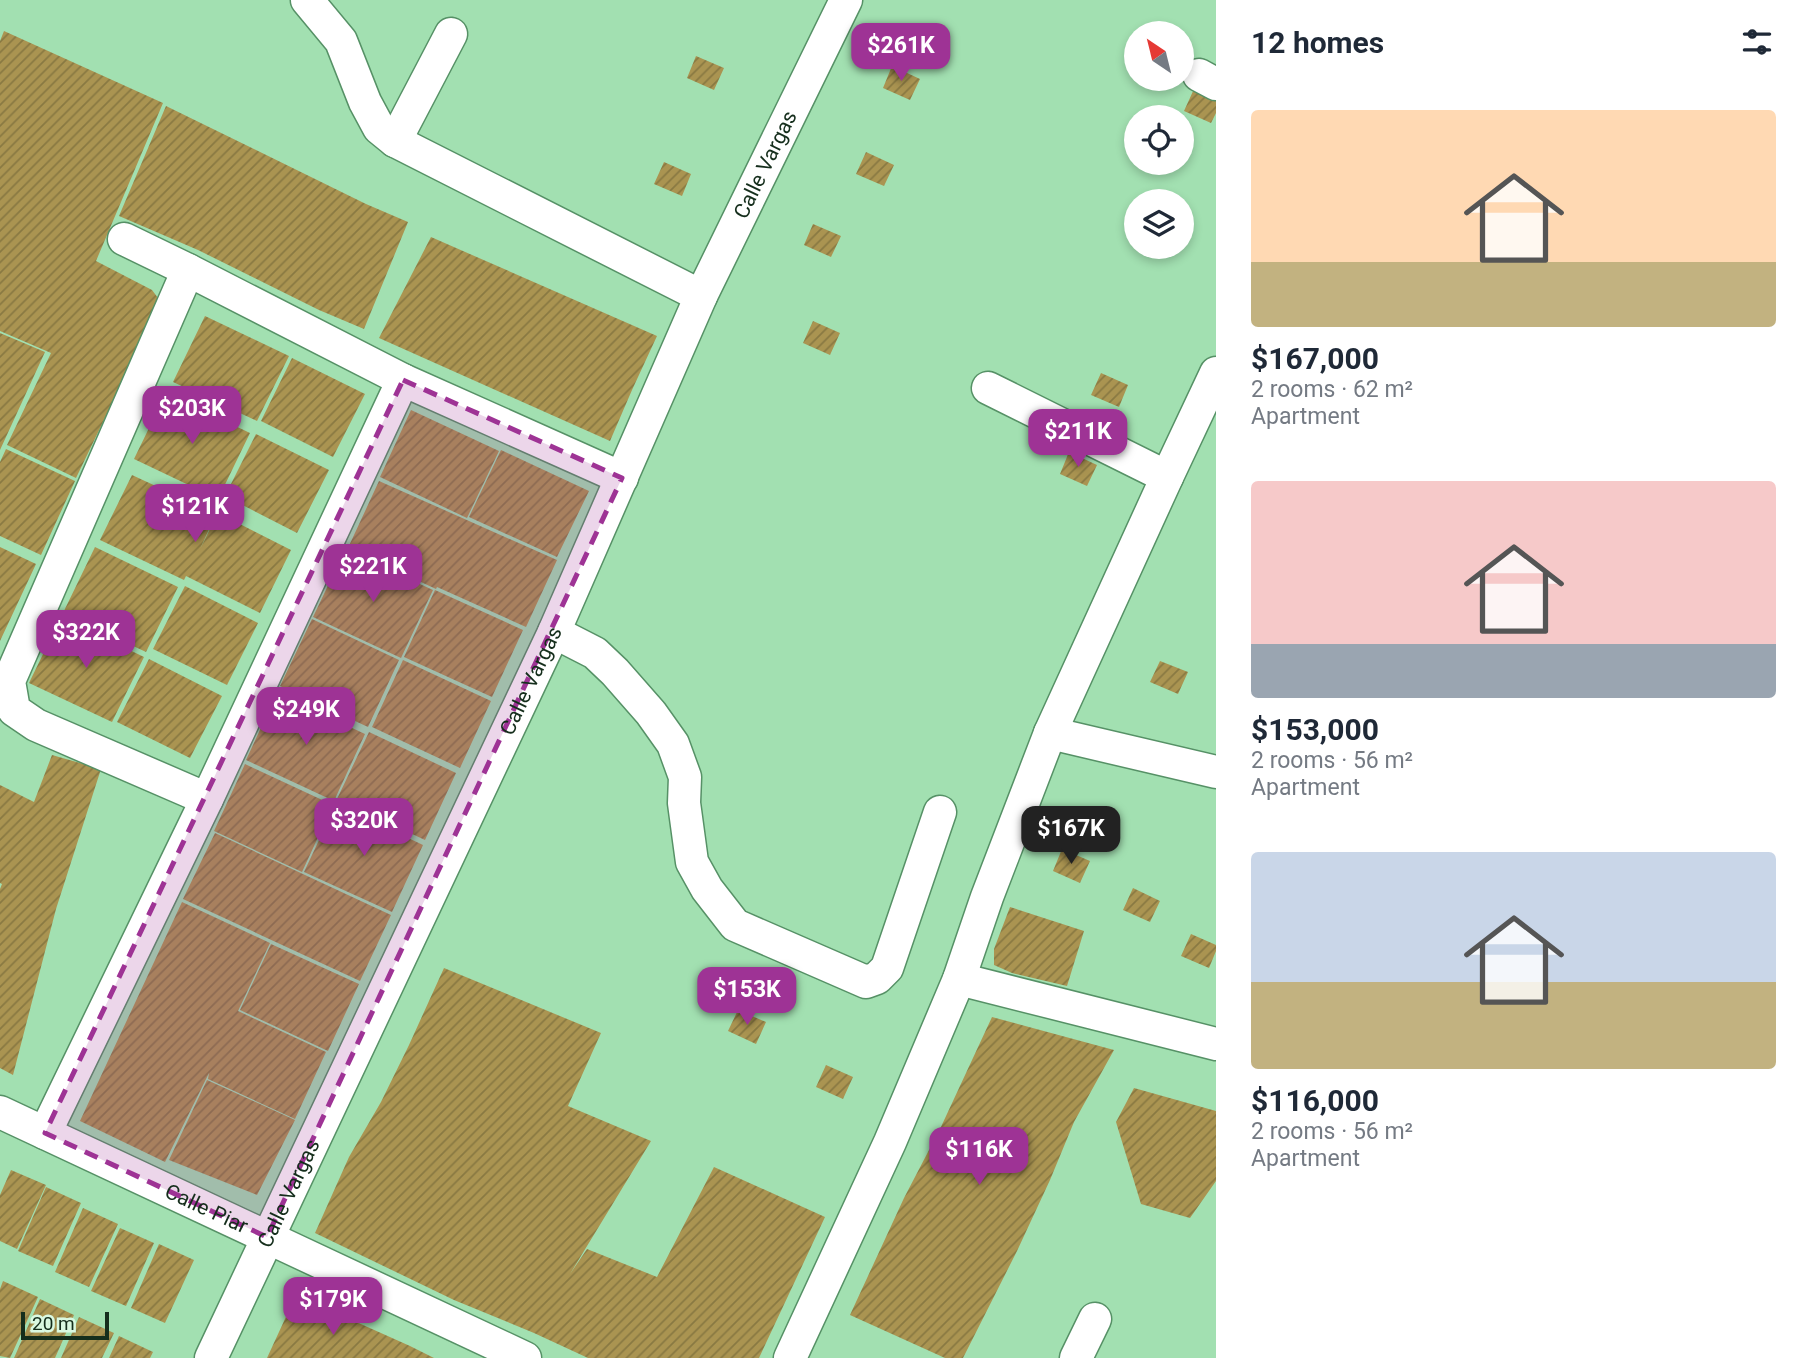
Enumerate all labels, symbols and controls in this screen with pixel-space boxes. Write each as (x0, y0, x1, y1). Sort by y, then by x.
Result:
north arrow (1124, 21, 1194, 91)
map controls (1124, 21, 1194, 259)
icon: filters (1738, 23, 1776, 61)
pin: $261K (852, 24, 950, 83)
text: 12 homes (1251, 25, 1384, 60)
text: $261K (867, 32, 935, 59)
button: locate (1124, 105, 1194, 175)
street label: Calle Vargas (729, 107, 802, 222)
icon: home (1451, 155, 1577, 281)
button: layers (1124, 189, 1194, 259)
text: $167,000 (1251, 341, 1379, 376)
text: 2 rooms · 62 m² (1251, 376, 1413, 403)
pin: $203K (143, 386, 241, 446)
text: $203K (158, 395, 226, 422)
text: Apartment (1251, 403, 1360, 430)
pin: $211K (1029, 410, 1127, 469)
text: $211K (1044, 418, 1112, 445)
pin: $121K (146, 484, 244, 544)
text: $121K (161, 493, 229, 520)
icon: home (1451, 526, 1577, 652)
pin: $221K (324, 544, 422, 604)
text: $221K (339, 553, 407, 580)
pin: $322K (37, 610, 135, 670)
text: $322K (52, 619, 120, 646)
street label: Calle Vargas (495, 623, 567, 739)
pin: $249K (257, 688, 355, 747)
text: $249K (272, 696, 340, 723)
text: $153,000 (1251, 712, 1379, 747)
text: 2 rooms · 56 m² (1251, 747, 1413, 774)
text: Apartment (1251, 774, 1360, 801)
pin: $320K (315, 798, 413, 858)
pin: $167K (1022, 806, 1120, 866)
text: $320K (330, 807, 398, 834)
text: $167K (1037, 815, 1105, 842)
icon: home (1451, 897, 1577, 1023)
pin: $153K (698, 968, 796, 1027)
text: $153K (713, 976, 781, 1003)
text: $116,000 (1251, 1083, 1379, 1118)
text: 2 rooms · 56 m² (1251, 1118, 1413, 1145)
pin: $116K (930, 1128, 1028, 1187)
street label: Calle Vargas (253, 1135, 325, 1251)
text: $116K (945, 1136, 1013, 1163)
text: Apartment (1251, 1145, 1360, 1172)
street label: Calle Piar (161, 1179, 252, 1238)
pin: $179K (284, 1278, 382, 1337)
text: $179K (299, 1286, 367, 1313)
scale bar (21, 1309, 108, 1341)
text: 20 m (32, 1312, 75, 1335)

